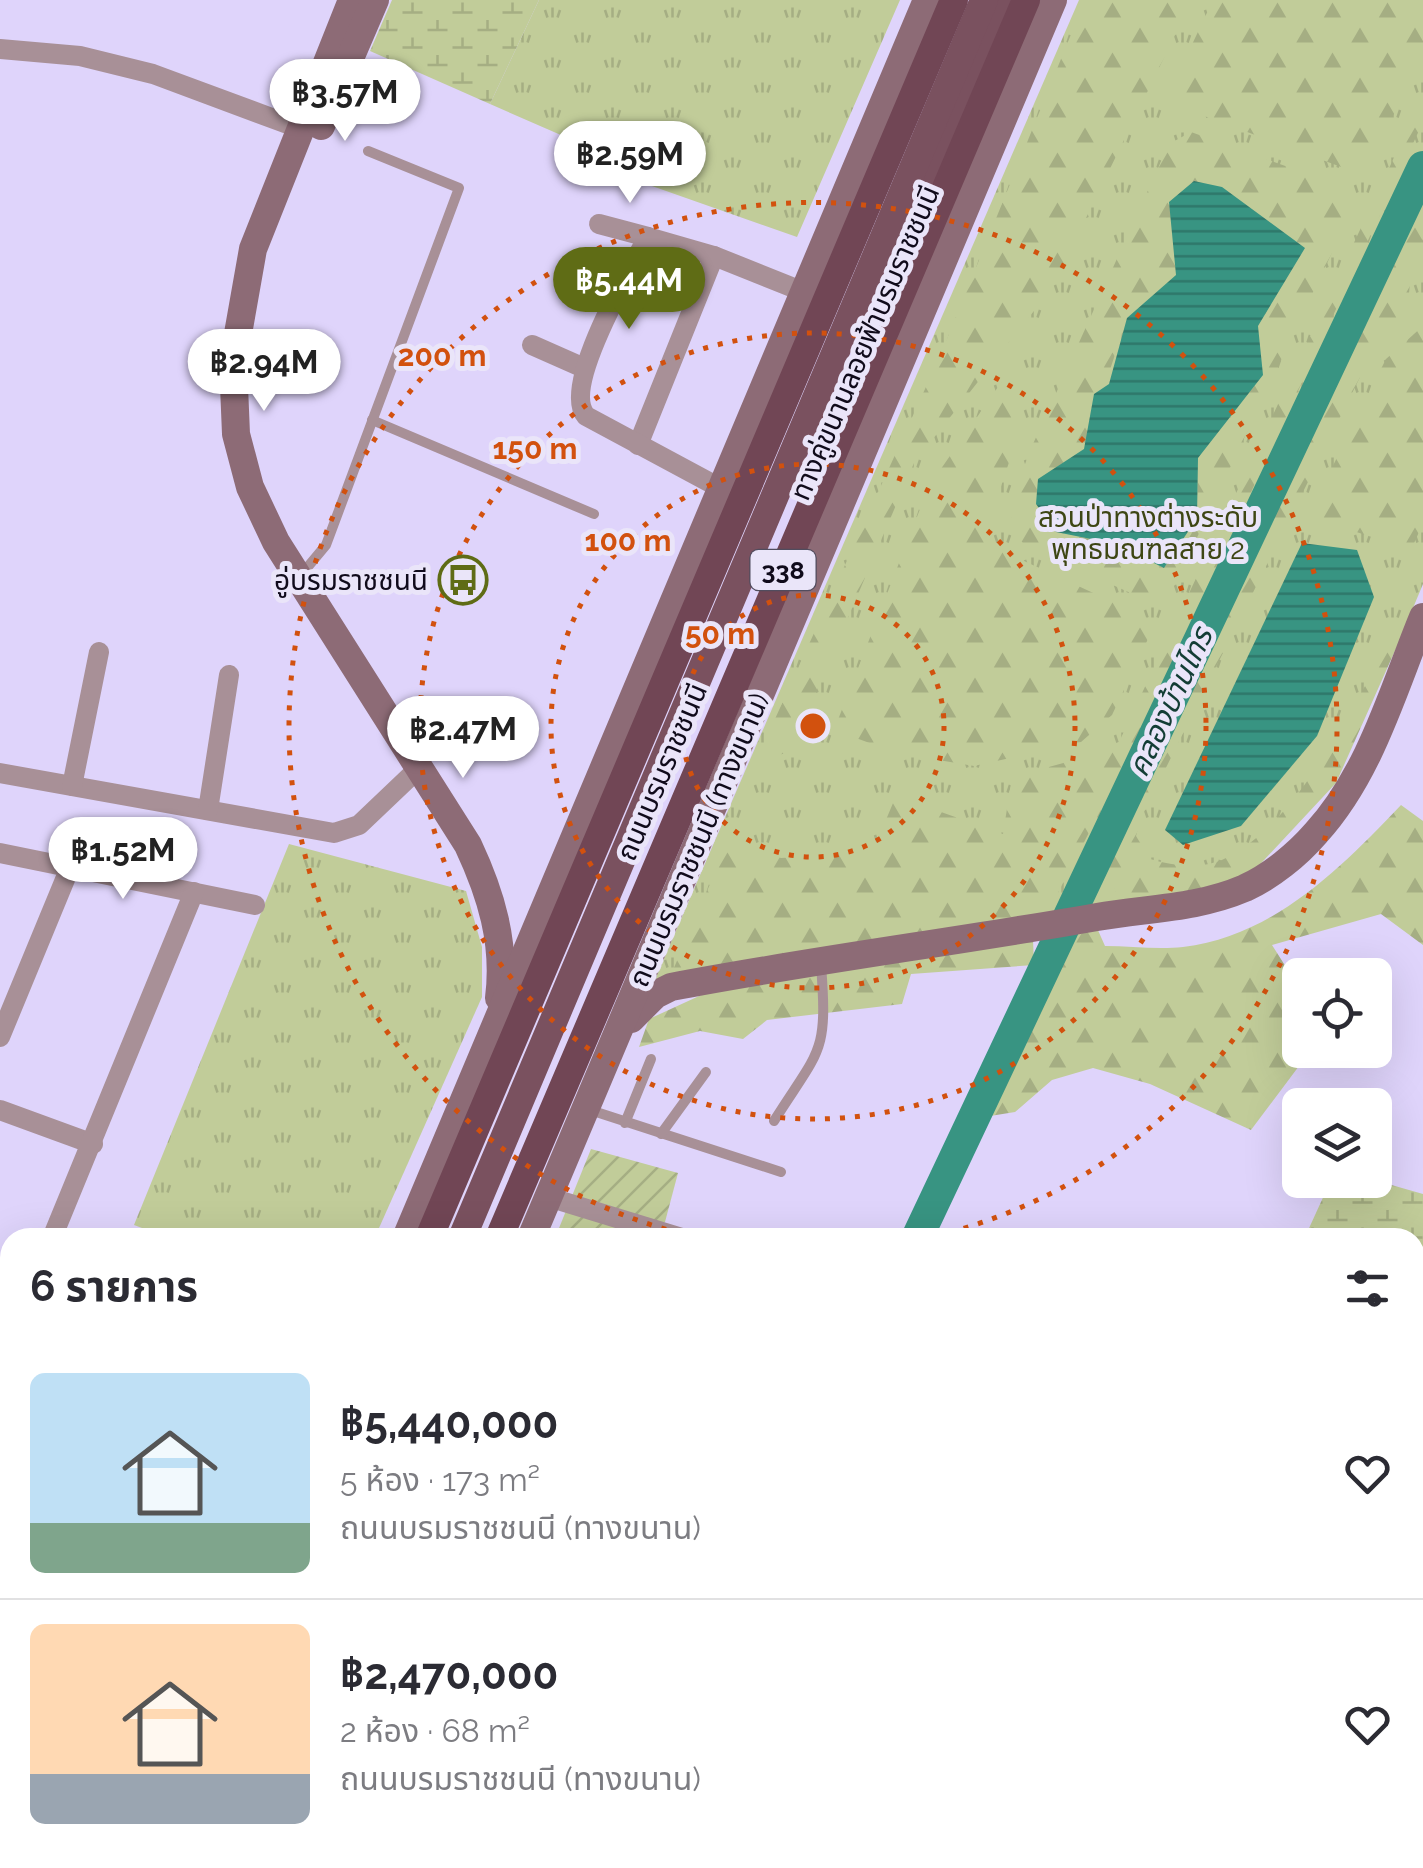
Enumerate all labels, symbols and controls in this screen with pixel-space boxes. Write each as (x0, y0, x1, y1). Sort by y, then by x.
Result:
pin: ฿3.57M (264, 59, 426, 144)
text: ฿3.57M (291, 73, 399, 110)
pin: ฿2.59M (549, 121, 711, 206)
text: ฿2.59M (576, 135, 684, 172)
street label: ทางคู่ขนานลอยฟ้าบรมราชชนนี (784, 181, 947, 506)
pin: ฿5.44M (548, 247, 710, 332)
text: ฿5.44M (575, 261, 683, 298)
pin: ฿2.94M (183, 329, 345, 414)
text: 200 m (398, 338, 486, 373)
text: ฿2.94M (210, 343, 318, 380)
text: 150 m (493, 431, 578, 466)
park label: สวนป่าทางต่างระดับ พุทธมณฑลสาย 2 (1038, 501, 1258, 566)
text: 100 m (585, 523, 671, 558)
road number: 338 (750, 550, 816, 590)
bus stop icon: อู่บรมราชชนนี (437, 554, 489, 606)
place label: อู่บรมราชชนนี (274, 564, 428, 598)
text: 50 m (685, 616, 755, 651)
water label: คลองบ้านไทร (1120, 620, 1221, 782)
street label: ถนนบรมราชชนนี (610, 679, 714, 865)
street label: ถนนบรมราชชนนี (ทางขนาน) (622, 688, 776, 992)
pin: ฿2.47M (382, 696, 544, 781)
centre of rings (795, 708, 831, 744)
text: ฿2.47M (409, 710, 517, 747)
pin: ฿1.52M (42, 817, 204, 902)
text: ฿1.52M (70, 831, 176, 868)
map controls (1282, 958, 1392, 1198)
button: locate (1282, 958, 1392, 1068)
button: layers (1282, 1088, 1392, 1198)
icon: filters (1340, 1261, 1395, 1316)
text: 6 รายการ (30, 1262, 198, 1311)
text: ฿5,440,000 (340, 1399, 558, 1448)
icon: home (110, 1413, 230, 1533)
icon: heart (1340, 1446, 1395, 1501)
text: 5 ห้อง · 173 m² (340, 1461, 540, 1498)
text: ถนนบรมราชชนนี (ทางขนาน) (340, 1509, 701, 1546)
text: ฿2,470,000 (340, 1650, 558, 1699)
icon: home (110, 1664, 230, 1784)
icon: heart (1340, 1697, 1395, 1752)
text: 2 ห้อง · 68 m² (340, 1712, 530, 1749)
text: ถนนบรมราชชนนี (ทางขนาน) (340, 1760, 701, 1797)

